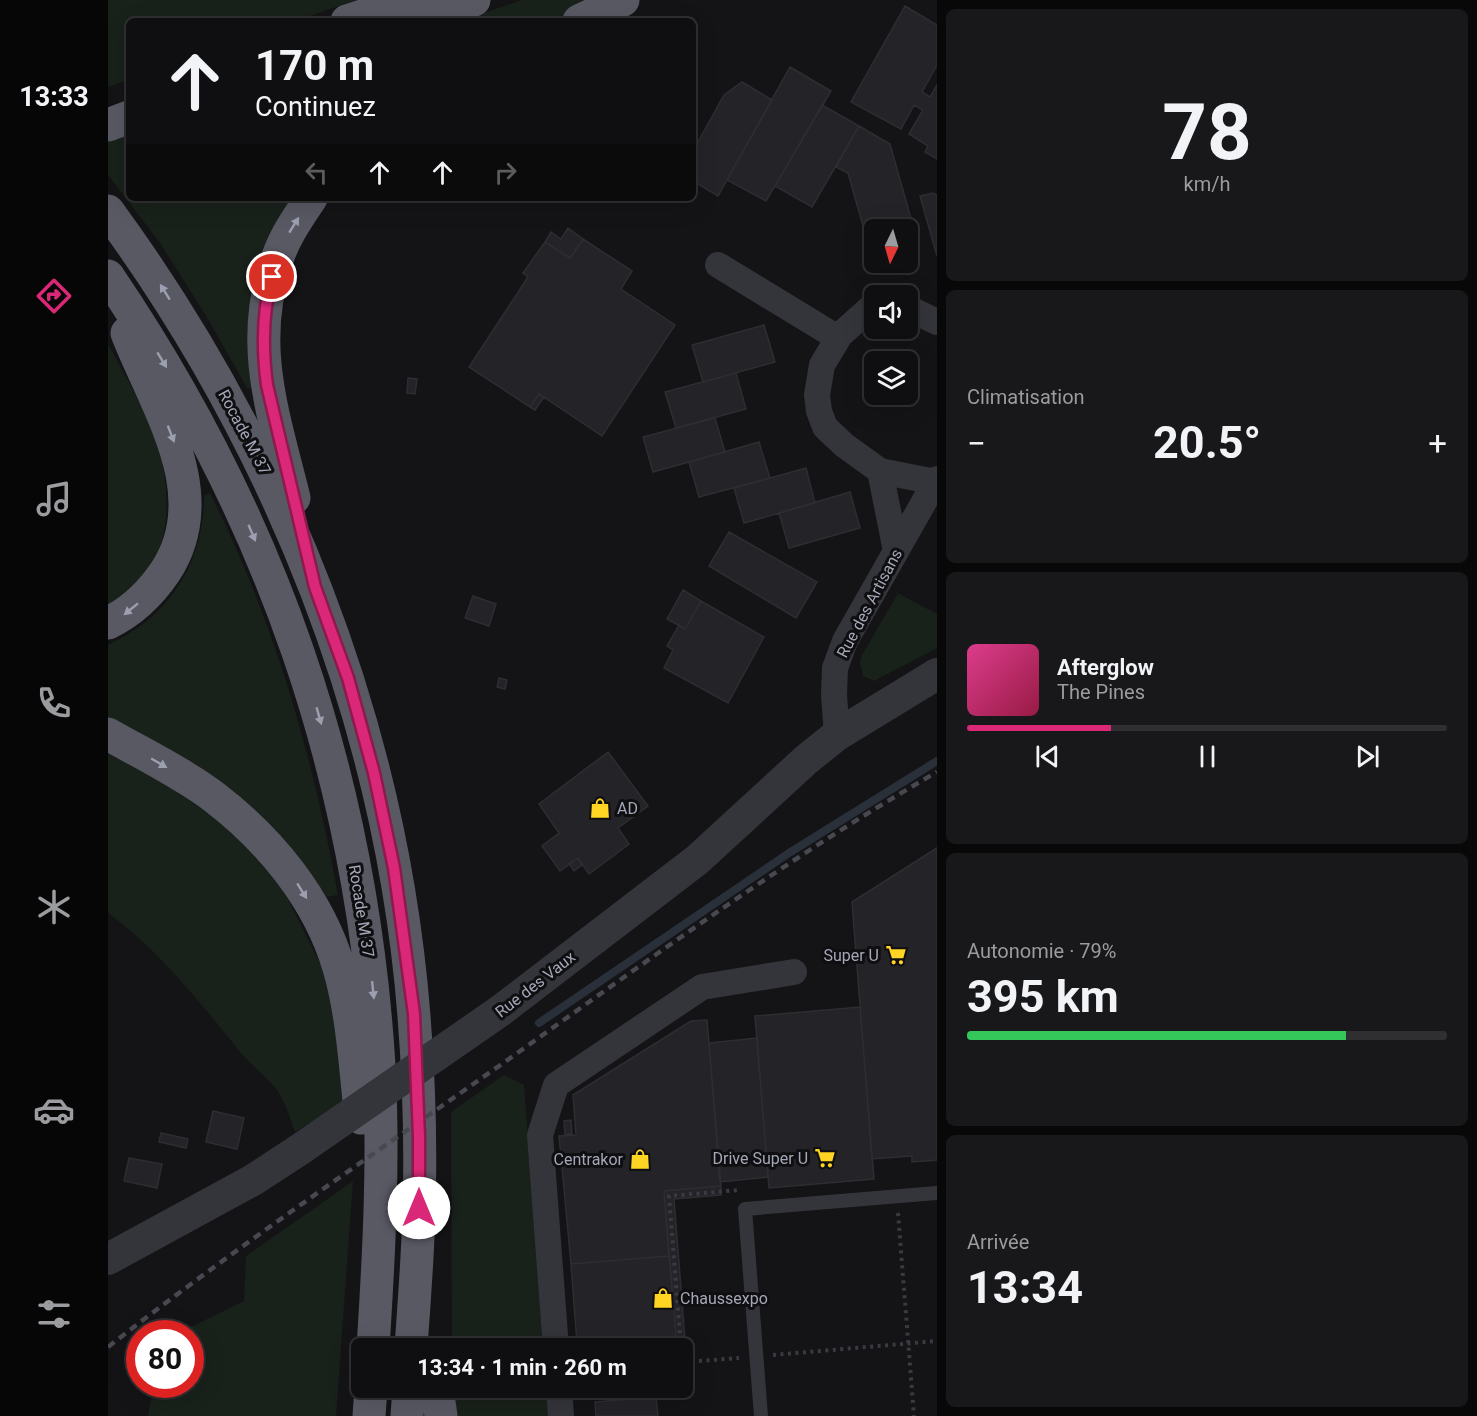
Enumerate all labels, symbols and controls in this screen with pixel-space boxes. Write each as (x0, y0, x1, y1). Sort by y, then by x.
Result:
text: 170 m (255, 41, 374, 90)
icon: ahead (156, 42, 234, 120)
text: 13:33 (19, 81, 89, 113)
text: 78 (1162, 87, 1252, 178)
text: Continuez (255, 91, 376, 123)
icon: left (300, 156, 333, 189)
icon: ahead (363, 156, 396, 189)
icon: ahead (426, 156, 459, 189)
icon: right (489, 156, 522, 189)
text: km/h (1184, 172, 1230, 196)
one-way arrow (288, 217, 299, 233)
north arrow (864, 219, 918, 273)
map controls (864, 219, 918, 405)
pin (246, 251, 297, 302)
icon: arrive (255, 260, 288, 293)
icon: directions (33, 275, 75, 317)
one-way arrow (159, 284, 170, 301)
button: sound (864, 285, 918, 339)
button: layers (864, 351, 918, 405)
one-way arrow (157, 352, 168, 368)
text: Climatisation (967, 385, 1085, 409)
street label: Rocade M 37 (214, 387, 275, 478)
text: 20.5° (1153, 416, 1261, 469)
text: − (967, 424, 986, 463)
text: + (1428, 424, 1447, 463)
one-way arrow (167, 425, 176, 443)
icon: music (33, 478, 75, 520)
one-way arrow (248, 525, 257, 542)
street label: Rue des Artisans (833, 546, 906, 661)
one-way arrow (123, 603, 138, 615)
text: Afterglow (1057, 655, 1154, 680)
text: The Pines (1057, 680, 1145, 704)
icon: phone (33, 682, 75, 724)
one-way arrow (315, 707, 324, 725)
icon: previous (1031, 740, 1064, 773)
icon: pause (1191, 740, 1224, 773)
icon: next (1351, 740, 1384, 773)
one-way arrow (151, 758, 168, 768)
shop icon: AD (588, 796, 612, 820)
place label: AD (617, 799, 638, 818)
street label: Rocade M 37 (345, 863, 378, 959)
one-way arrow (296, 883, 308, 899)
icon: climate (33, 886, 75, 928)
text: Autonomie · 79% (967, 939, 1116, 963)
supermarket icon: Super U (884, 943, 908, 967)
place label: Super U (823, 946, 879, 965)
street label: Rue des Vaux (492, 947, 579, 1021)
text: 395 km (967, 970, 1119, 1023)
one-way arrow (368, 980, 378, 999)
icon: car (33, 1089, 75, 1131)
supermarket icon: Drive Super U (813, 1146, 837, 1170)
shop icon: Centrakor (628, 1147, 652, 1171)
place label: Drive Super U (713, 1149, 808, 1168)
place label: Centrakor (554, 1150, 624, 1169)
position arrow (387, 1176, 451, 1240)
text: Arrivée (967, 1230, 1029, 1254)
text: 13:34 (967, 1261, 1083, 1314)
shop icon: Chaussexpo (651, 1286, 675, 1310)
place label: Chaussexpo (680, 1289, 768, 1308)
icon: filters (33, 1293, 75, 1335)
speed limit sign: 80 (126, 1320, 204, 1398)
text: 13:34 · 1 min · 260 m (417, 1355, 627, 1380)

